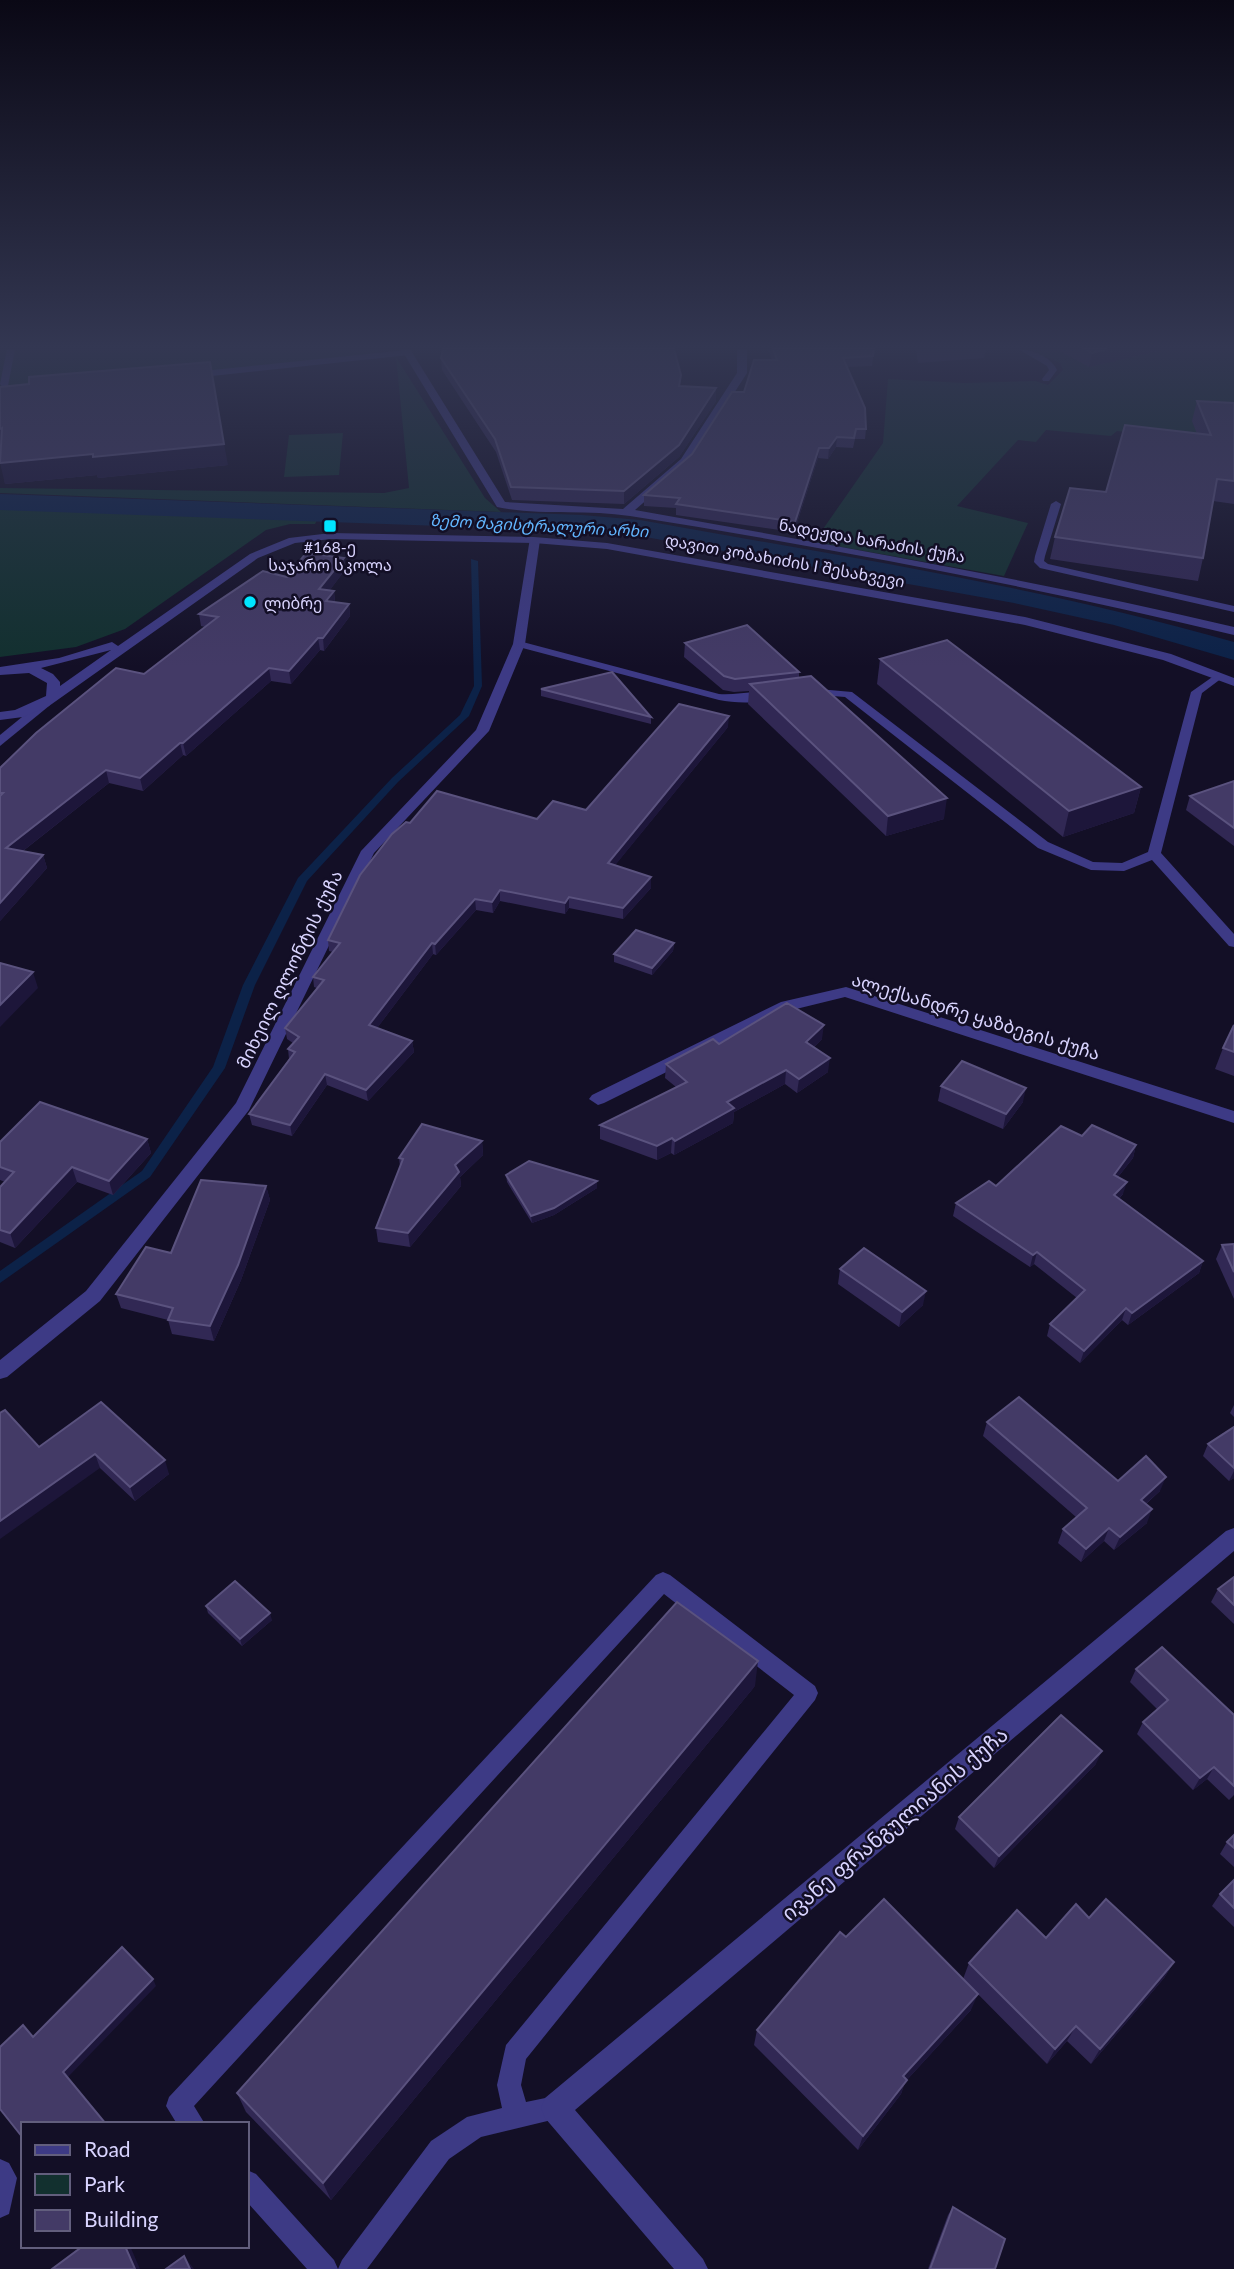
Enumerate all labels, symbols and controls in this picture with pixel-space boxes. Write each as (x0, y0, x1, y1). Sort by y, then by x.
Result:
water label: ზემო მაგისტრალური არხი (429, 510, 650, 541)
street label: ნადეჟდა ხარაძის ქუჩა (777, 514, 967, 568)
marker: #168-ე საჯარო სკოლა (322, 518, 338, 534)
street label: დავით კობახიძის I შესახვევი (663, 530, 906, 592)
place label: #168-ე საჯარო სკოლა (268, 537, 392, 576)
place label: ლიბრე (264, 593, 322, 614)
marker: ლიბრე (242, 594, 258, 610)
street label: მიხეილ ღლონტის ქუჩა (231, 866, 348, 1072)
street label: ალექსანდრე ყაზბეგის ქუჩა (849, 968, 1103, 1065)
street label: ივანე ფრანგულიანის ქუჩა (776, 1721, 1013, 1927)
legend (21, 2122, 248, 2248)
text: Road (84, 2136, 131, 2161)
text: Park (84, 2171, 125, 2196)
text: Building (84, 2206, 159, 2231)

